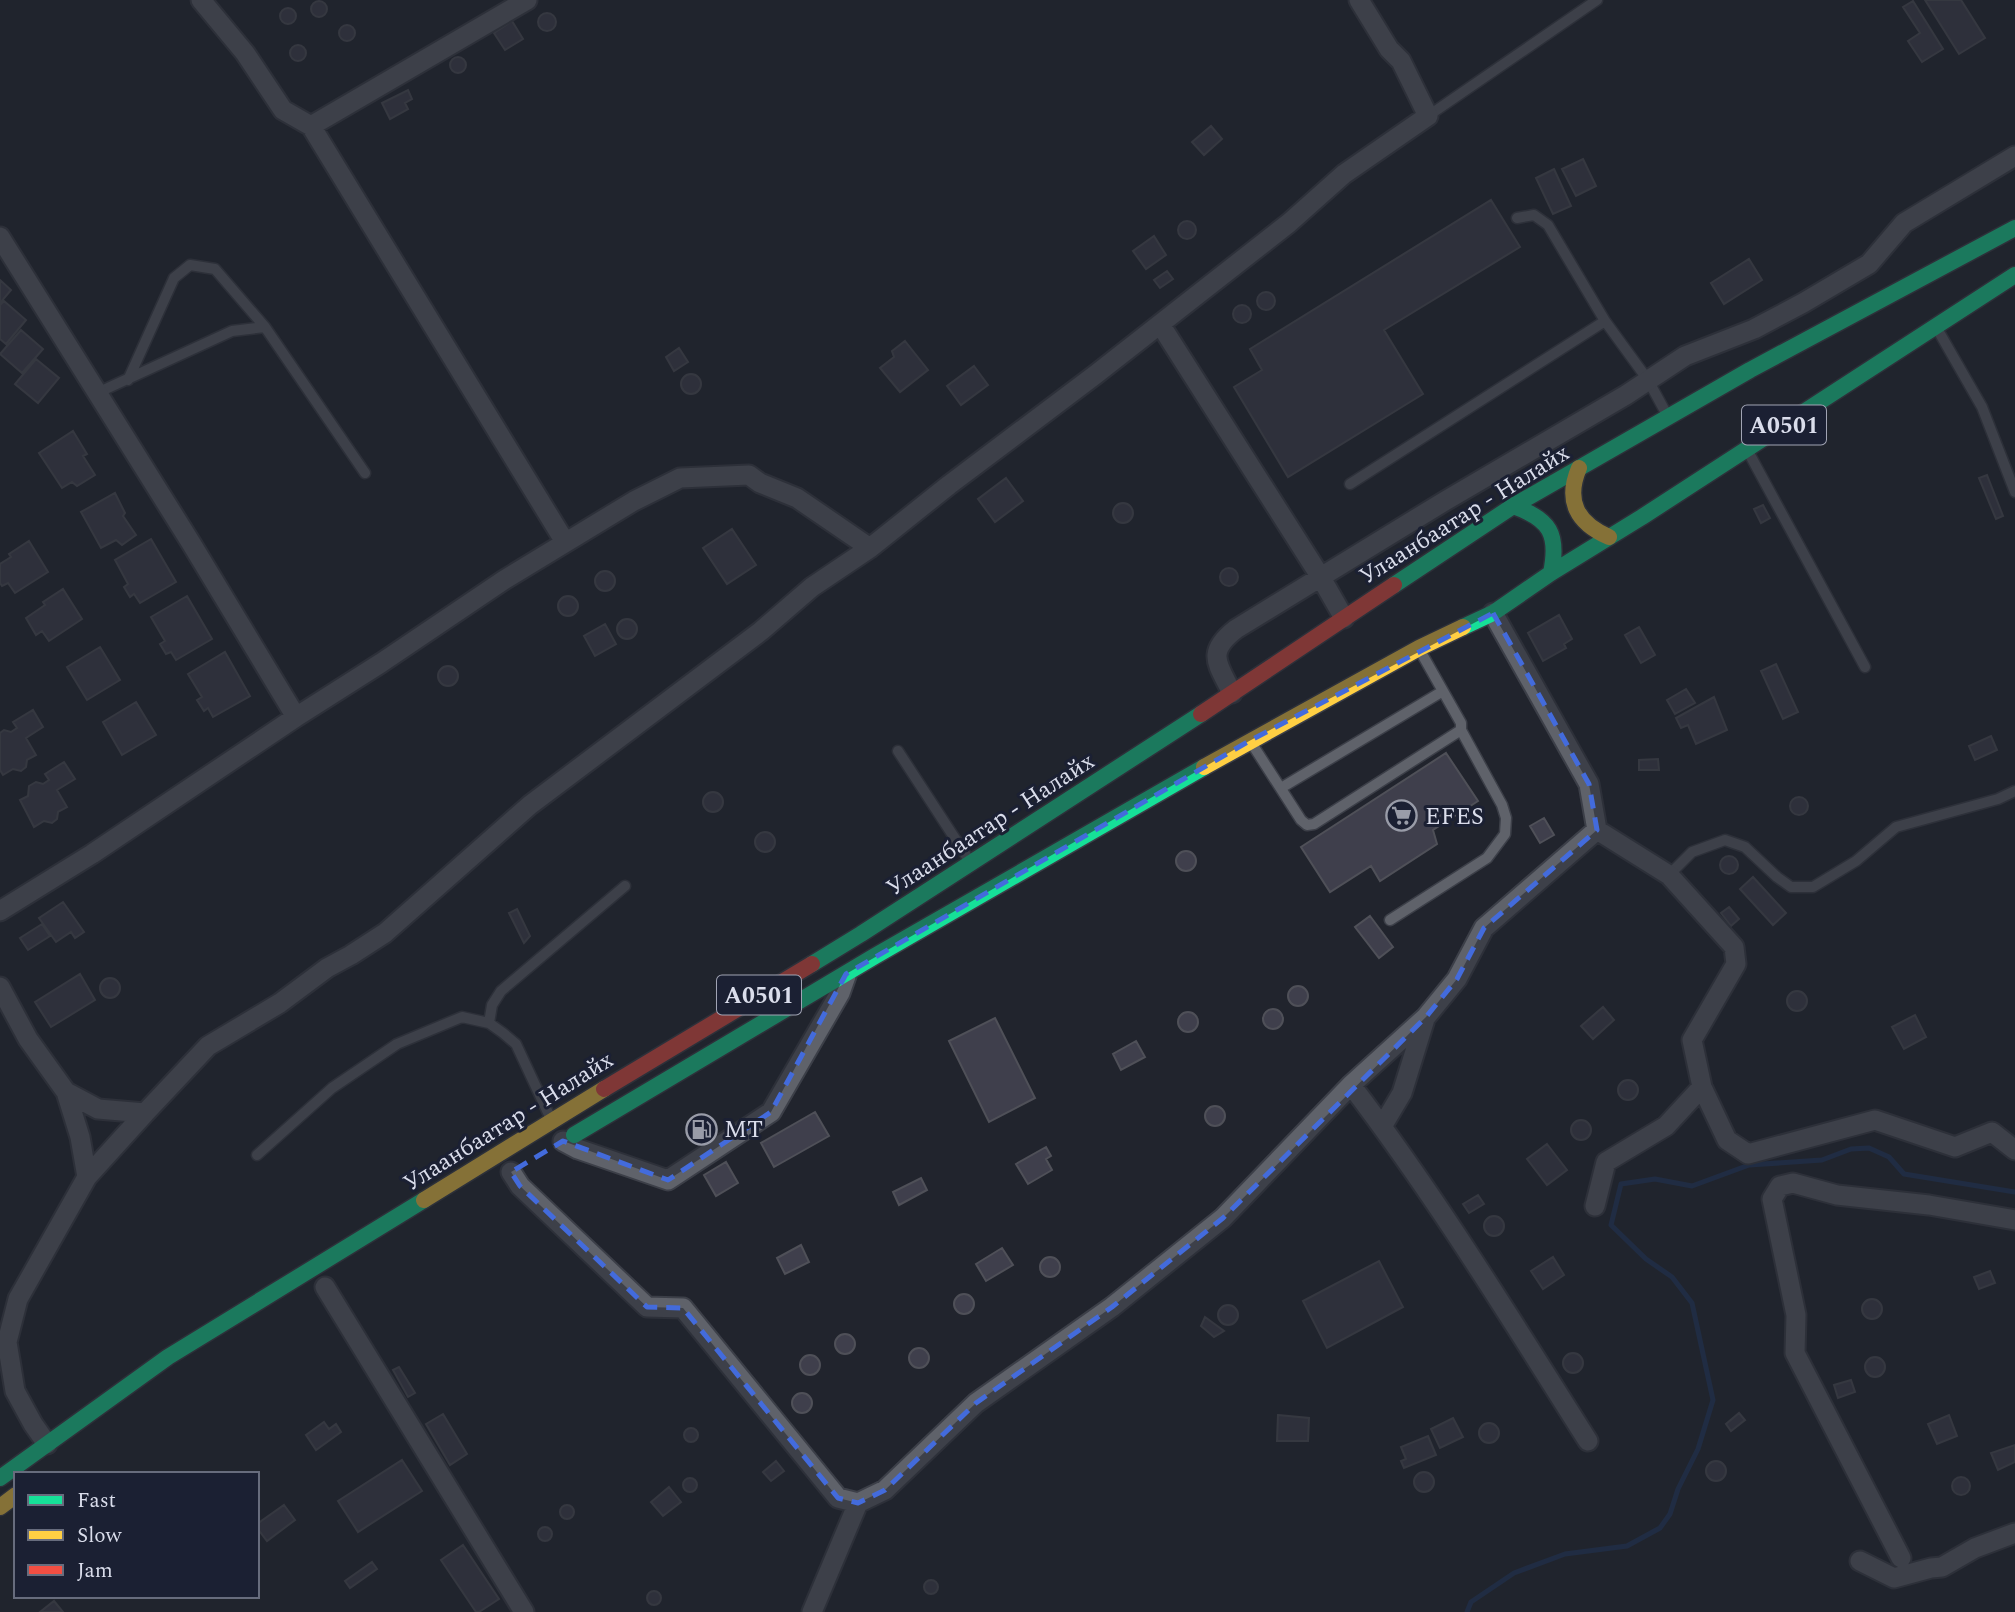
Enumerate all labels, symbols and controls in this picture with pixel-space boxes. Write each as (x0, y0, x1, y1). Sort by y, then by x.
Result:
road number: A0501 (1742, 406, 1826, 444)
street label: Улаанбаатар - Налайх (1352, 435, 1577, 594)
street label: Улаанбаатар - Налайх (879, 744, 1102, 906)
supermarket icon: EFES (1385, 799, 1419, 833)
place label: EFES (1425, 799, 1484, 835)
road number: A0501 (717, 976, 801, 1014)
street label: Улаанбаатар - Налайх (396, 1042, 621, 1201)
fuel station icon: MT (684, 1112, 718, 1146)
place label: MT (724, 1112, 763, 1148)
legend (14, 1472, 259, 1598)
text: Fast (77, 1485, 116, 1517)
text: Slow (77, 1520, 123, 1552)
text: Jam (77, 1555, 113, 1587)

